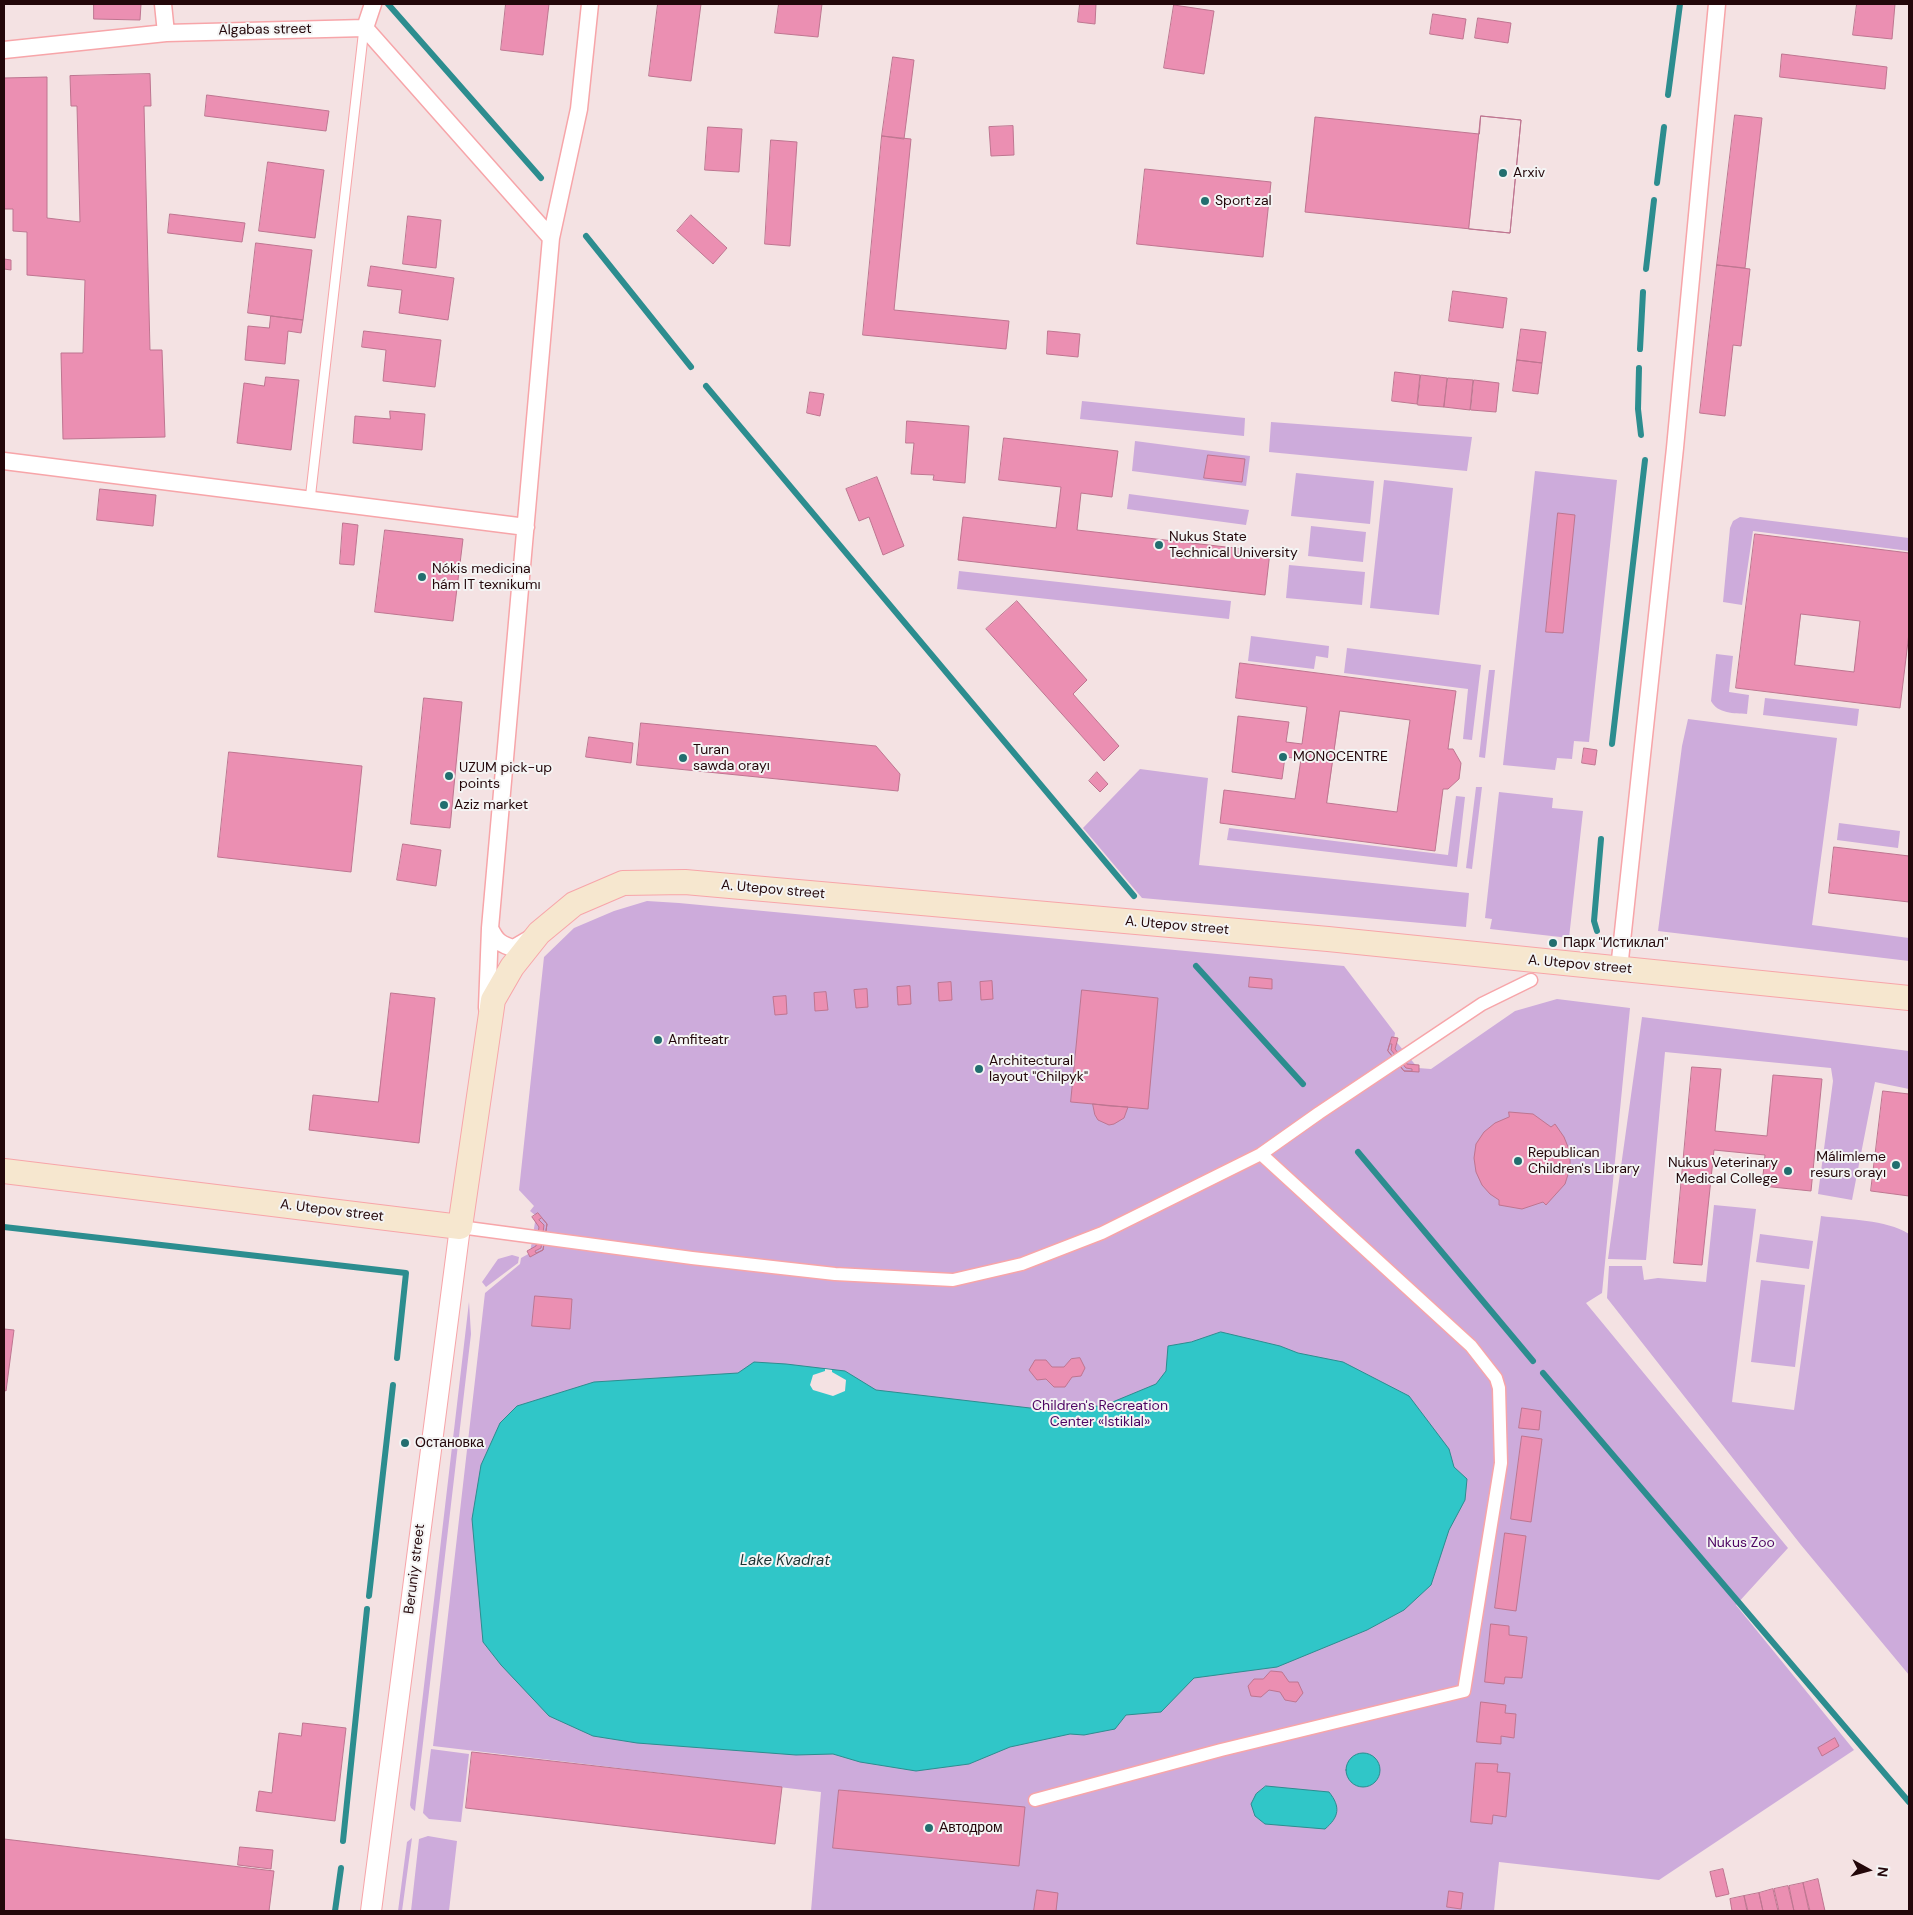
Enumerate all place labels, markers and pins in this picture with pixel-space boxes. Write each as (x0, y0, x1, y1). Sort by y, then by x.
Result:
place label: Arxiv (1513, 165, 1545, 181)
marker: Arxiv (1497, 167, 1509, 179)
place label: Sport zal (1215, 193, 1272, 209)
marker: Sport zal (1199, 195, 1211, 207)
place label: Nukus State Technical University (1169, 529, 1298, 562)
marker: Nukus State Technical University (1153, 539, 1165, 551)
place label: Nókis medicina hám IT texnikumı (432, 561, 541, 594)
marker: Nókis medicina hám IT texnikumı (416, 571, 428, 583)
place label: Turan sawda orayı (693, 742, 770, 774)
place label: MONOCENTRE (1293, 749, 1388, 765)
marker: MONOCENTRE (1277, 751, 1289, 763)
marker: Turan sawda orayı (677, 752, 689, 764)
place label: UZUM pick-up points (459, 760, 552, 792)
marker: UZUM pick-up points (443, 770, 455, 782)
place label: Aziz market (454, 797, 528, 813)
marker: Aziz market (438, 799, 450, 811)
place label: Парк "Истиклал" (1563, 935, 1668, 951)
marker: Парк "Истиклал" (1547, 937, 1559, 949)
place label: Amfiteatr (668, 1032, 729, 1048)
marker: Amfiteatr (652, 1034, 664, 1046)
place label: Architectural layout "Chilpyk" (989, 1053, 1088, 1086)
marker: Architectural layout "Chilpyk" (973, 1063, 985, 1075)
place label: Republican Children's Library (1528, 1145, 1640, 1178)
place label: Málimleme resurs orayı (1810, 1149, 1886, 1182)
marker: Republican Children's Library (1512, 1155, 1524, 1167)
place label: Nukus Veterinary Medical College (1668, 1155, 1778, 1188)
marker: Málimleme resurs orayı (1890, 1159, 1902, 1171)
marker: Nukus Veterinary Medical College (1782, 1165, 1794, 1177)
place label: Остановка (415, 1435, 484, 1451)
marker: Остановка (399, 1437, 411, 1449)
place label: Автодром (939, 1820, 1003, 1836)
marker: Автодром (923, 1822, 935, 1834)

